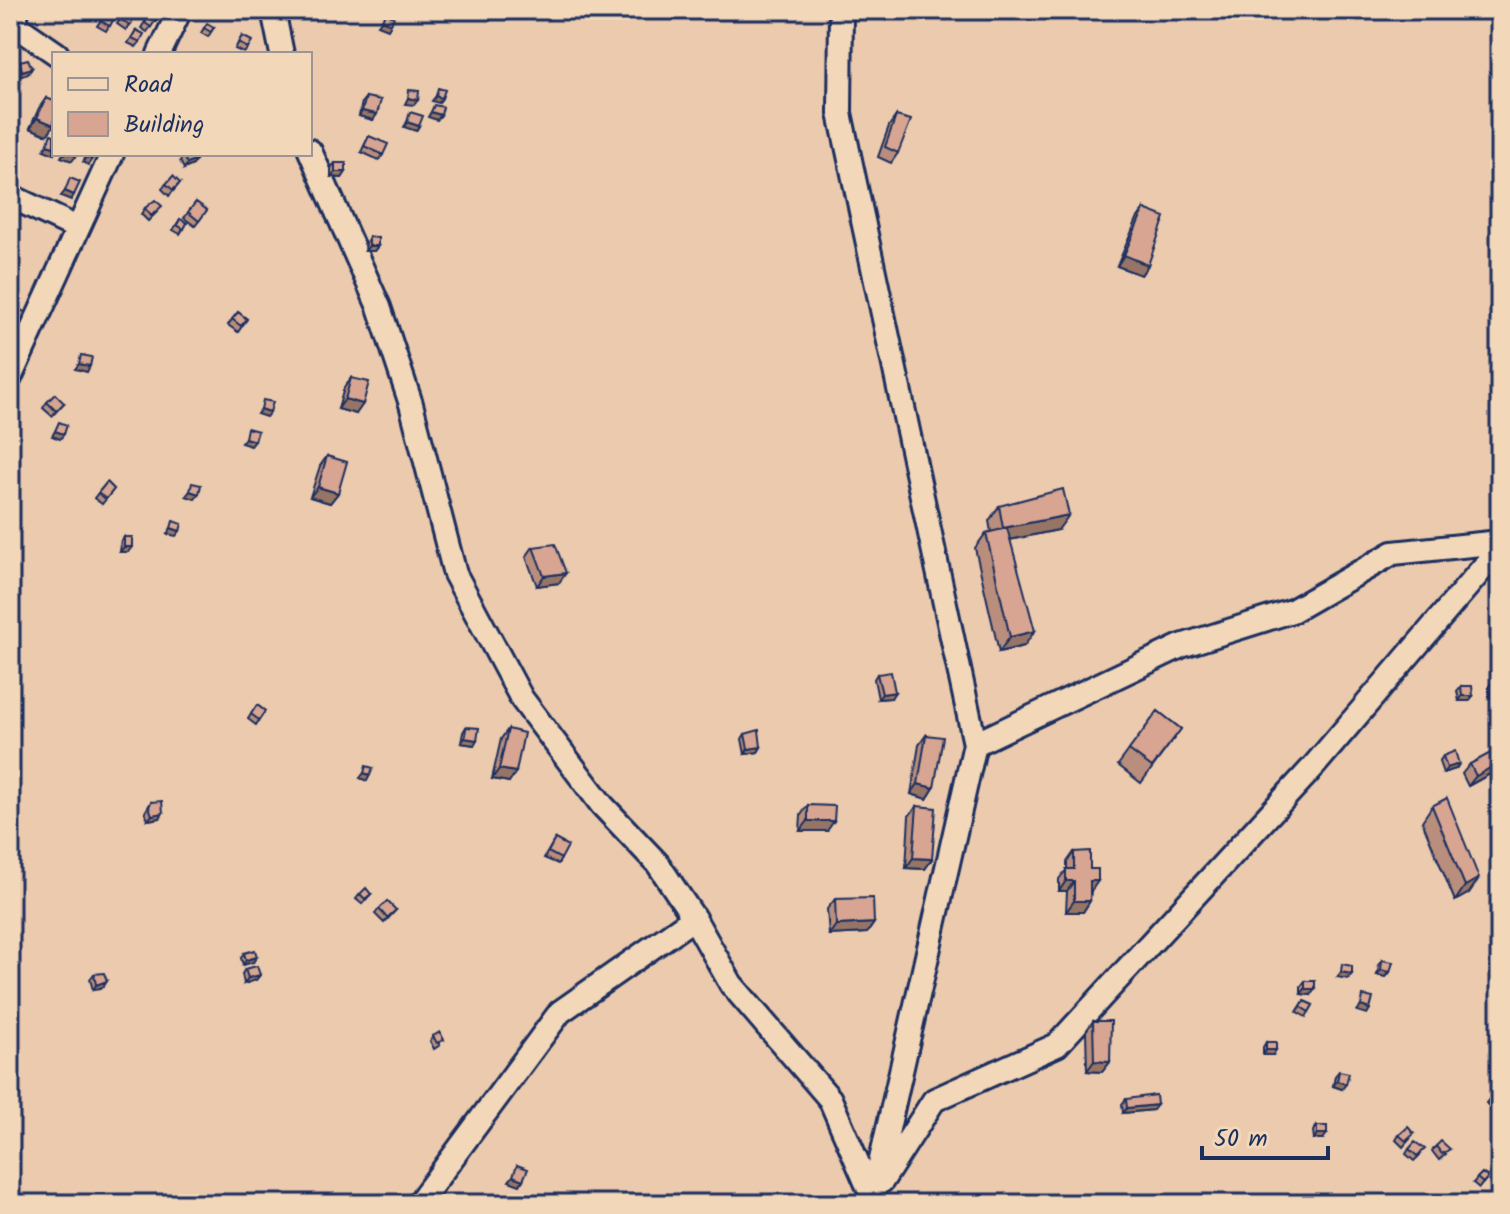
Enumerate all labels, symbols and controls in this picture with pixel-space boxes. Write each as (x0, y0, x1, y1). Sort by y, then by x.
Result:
legend (52, 52, 312, 156)
text: Road (124, 66, 173, 105)
text: Building (124, 106, 204, 145)
scale bar (1202, 1110, 1328, 1160)
text: 50 m (1214, 1120, 1268, 1159)

